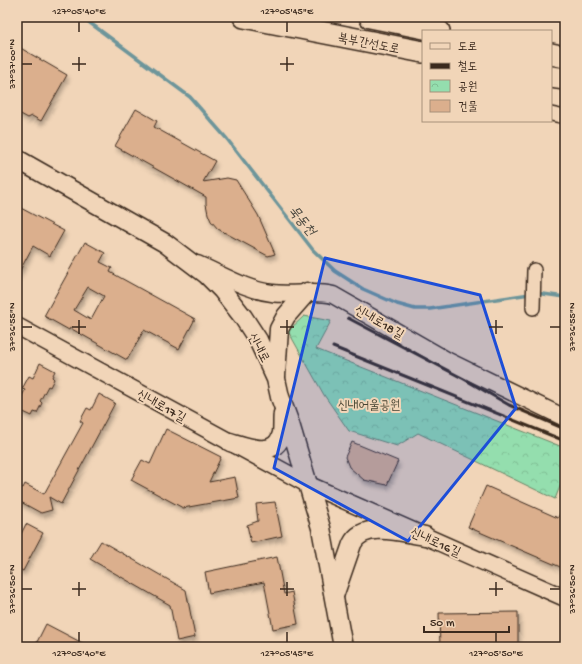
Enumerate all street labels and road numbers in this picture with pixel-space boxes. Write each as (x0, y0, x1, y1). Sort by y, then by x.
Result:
street label: 북부간선도로 (336, 31, 401, 58)
street label: 신내로18길 (352, 303, 406, 343)
street label: 신내로 (244, 331, 272, 366)
street label: 신내로17길 (134, 388, 188, 427)
street label: 신내로16길 (407, 526, 463, 561)

